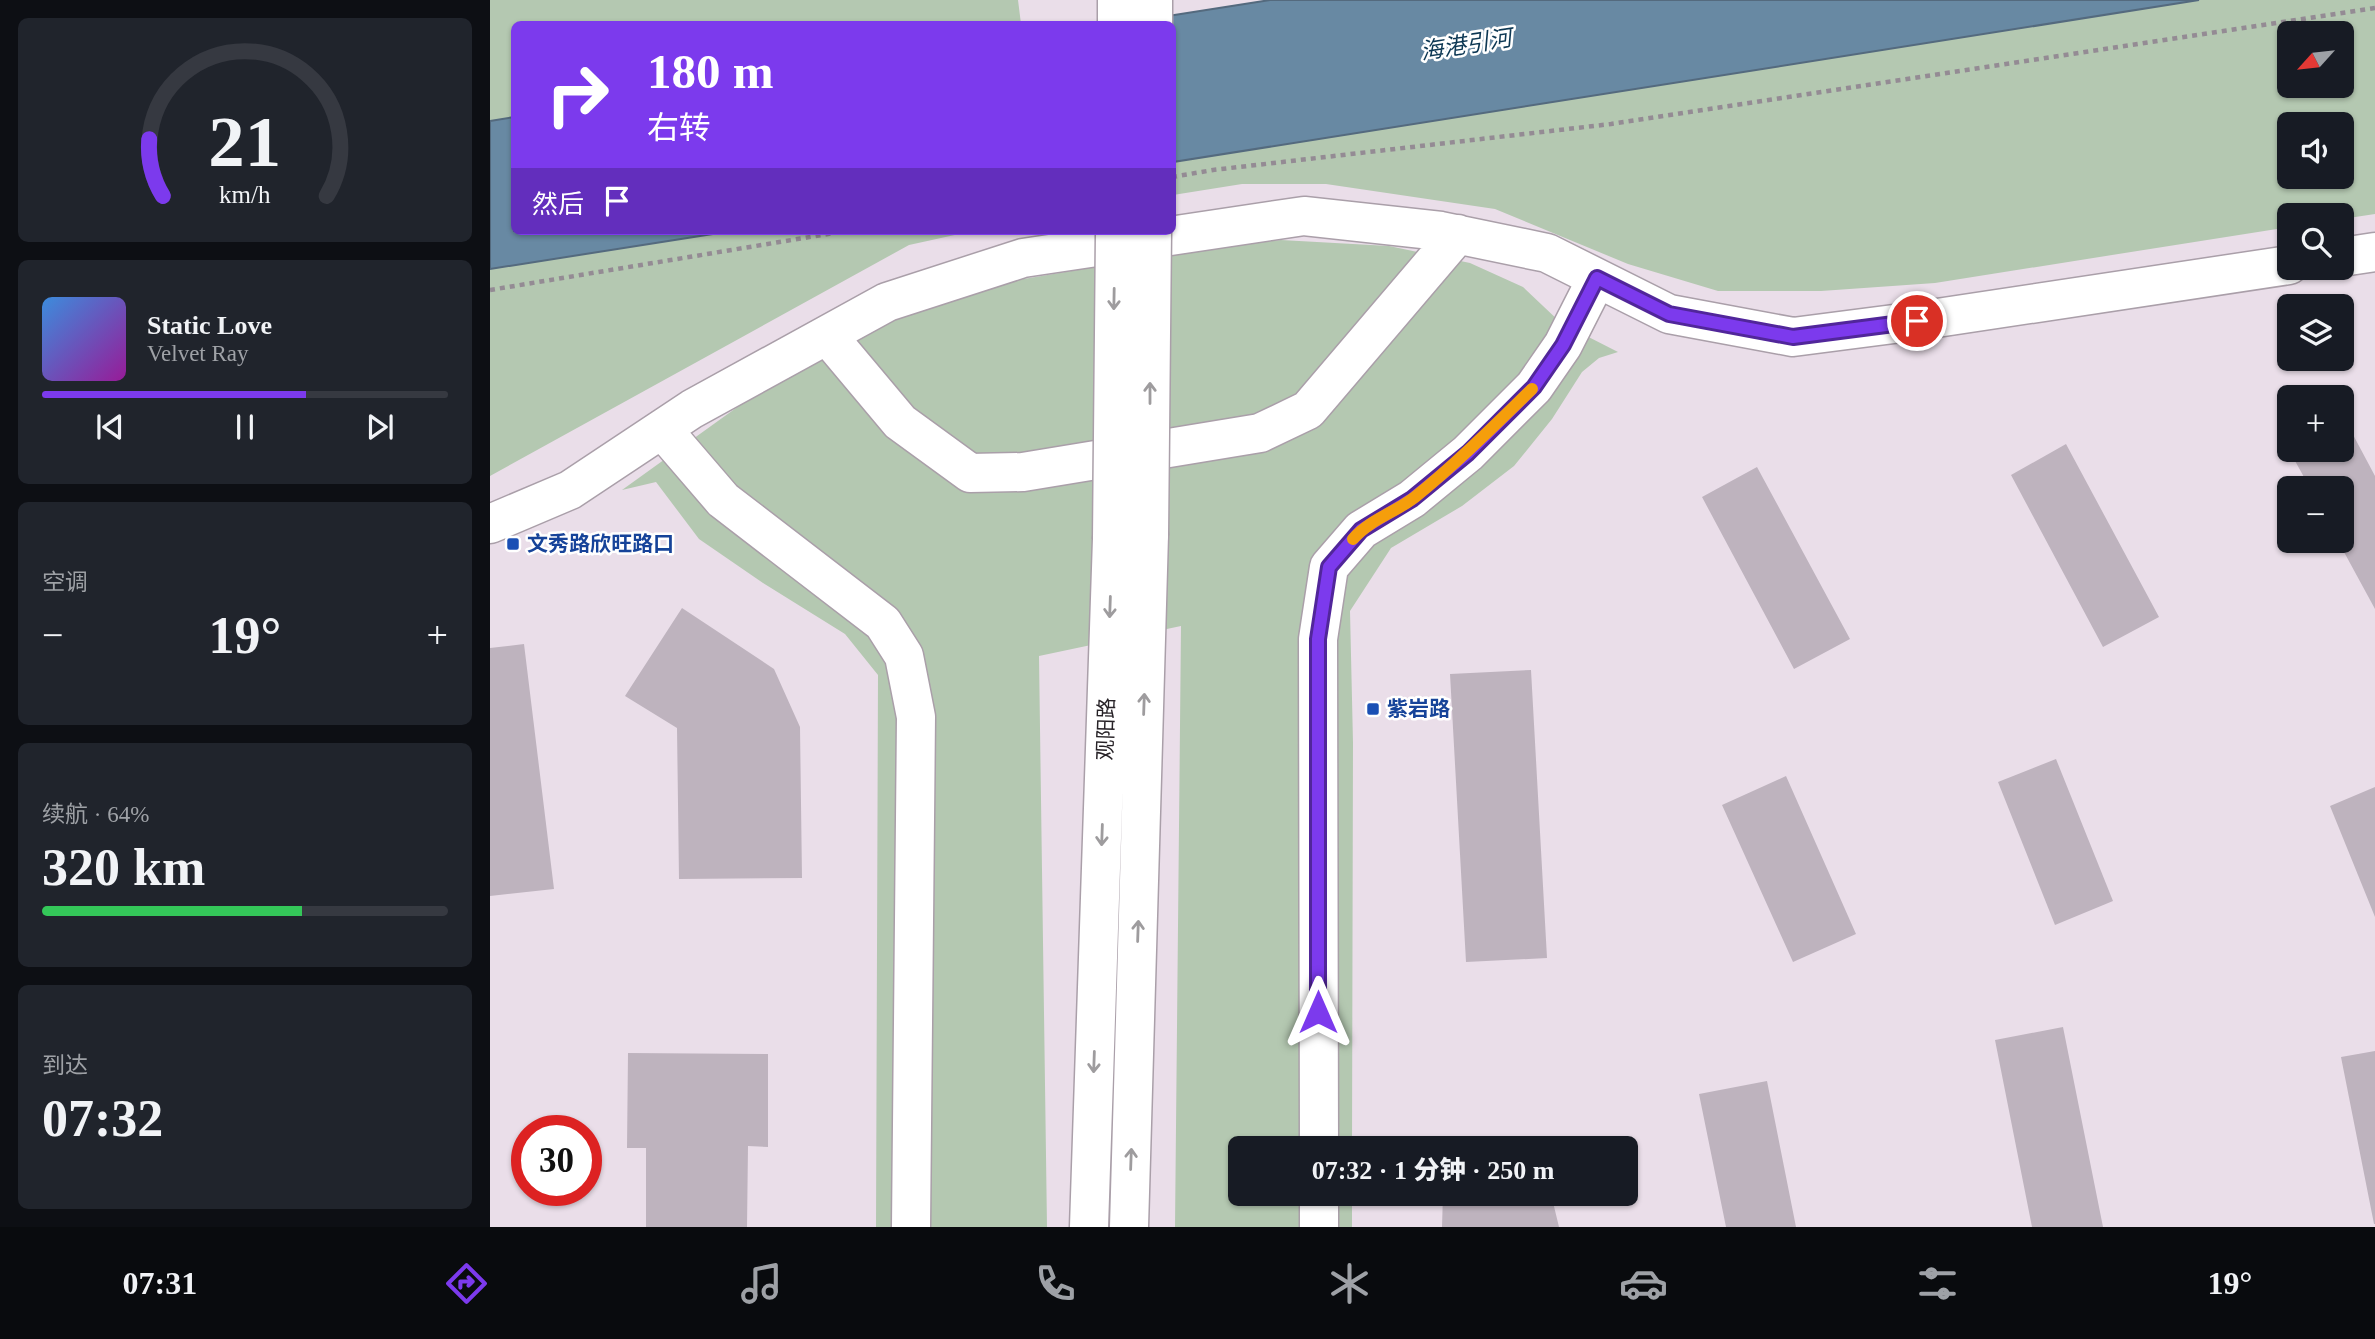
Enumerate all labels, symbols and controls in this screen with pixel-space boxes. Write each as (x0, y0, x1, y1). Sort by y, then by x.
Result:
north arrow (2277, 21, 2354, 98)
map controls (2277, 21, 2354, 553)
water label: 海港引河 (1419, 25, 1517, 65)
text: 180 m (647, 44, 774, 99)
icon: right (532, 49, 623, 140)
text: 21 (209, 101, 281, 182)
text: 右转 (647, 110, 711, 146)
button: sound (2277, 112, 2354, 189)
text: km/h (219, 181, 271, 208)
icon: arrive (598, 182, 636, 220)
text: 然后 (532, 190, 584, 219)
button: search (2277, 203, 2354, 280)
one-way arrow (1107, 287, 1121, 310)
pin (1887, 291, 1947, 351)
button: layers (2277, 294, 2354, 371)
icon: arrive (1898, 302, 1936, 340)
text: Static Love (147, 311, 272, 340)
text: Velvet Ray (147, 341, 249, 366)
one-way arrow (1144, 382, 1157, 405)
button: + (2277, 385, 2354, 462)
icon: previous (91, 408, 129, 446)
icon: pause (226, 408, 264, 446)
icon: next (361, 408, 399, 446)
button: − (2277, 476, 2354, 553)
place label: 文秀路欣旺路口 (527, 532, 674, 556)
marker: 文秀路欣旺路口 (505, 536, 521, 552)
text: 空调 (42, 570, 88, 595)
one-way arrow (1103, 596, 1117, 619)
text: 19° (209, 607, 281, 664)
text: − (42, 614, 63, 656)
text: + (427, 614, 448, 656)
one-way arrow (1138, 693, 1151, 716)
street label: 观阳路 (1093, 697, 1119, 761)
place label: 紫岩路 (1387, 697, 1450, 721)
marker: 紫岩路 (1365, 701, 1381, 717)
text: 续航 · 64% (42, 802, 149, 827)
one-way arrow (1096, 823, 1109, 846)
text: 320 km (42, 839, 205, 896)
one-way arrow (1131, 920, 1144, 943)
position arrow (1281, 975, 1355, 1049)
one-way arrow (1088, 1050, 1101, 1073)
text: 到达 (42, 1053, 88, 1078)
text: 07:32 (42, 1090, 163, 1147)
speed limit sign: 30 (511, 1115, 602, 1206)
one-way arrow (1124, 1148, 1138, 1171)
text: 07:32 · 1 分钟 · 250 m (1312, 1156, 1554, 1185)
icon: directions (442, 1259, 491, 1308)
icon: music (737, 1259, 786, 1308)
icon: phone (1031, 1259, 1080, 1308)
icon: climate (1325, 1259, 1374, 1308)
icon: car (1619, 1259, 1668, 1308)
icon: filters (1913, 1259, 1962, 1308)
text: 07:31 (123, 1265, 197, 1301)
text: 19° (2208, 1265, 2252, 1301)

